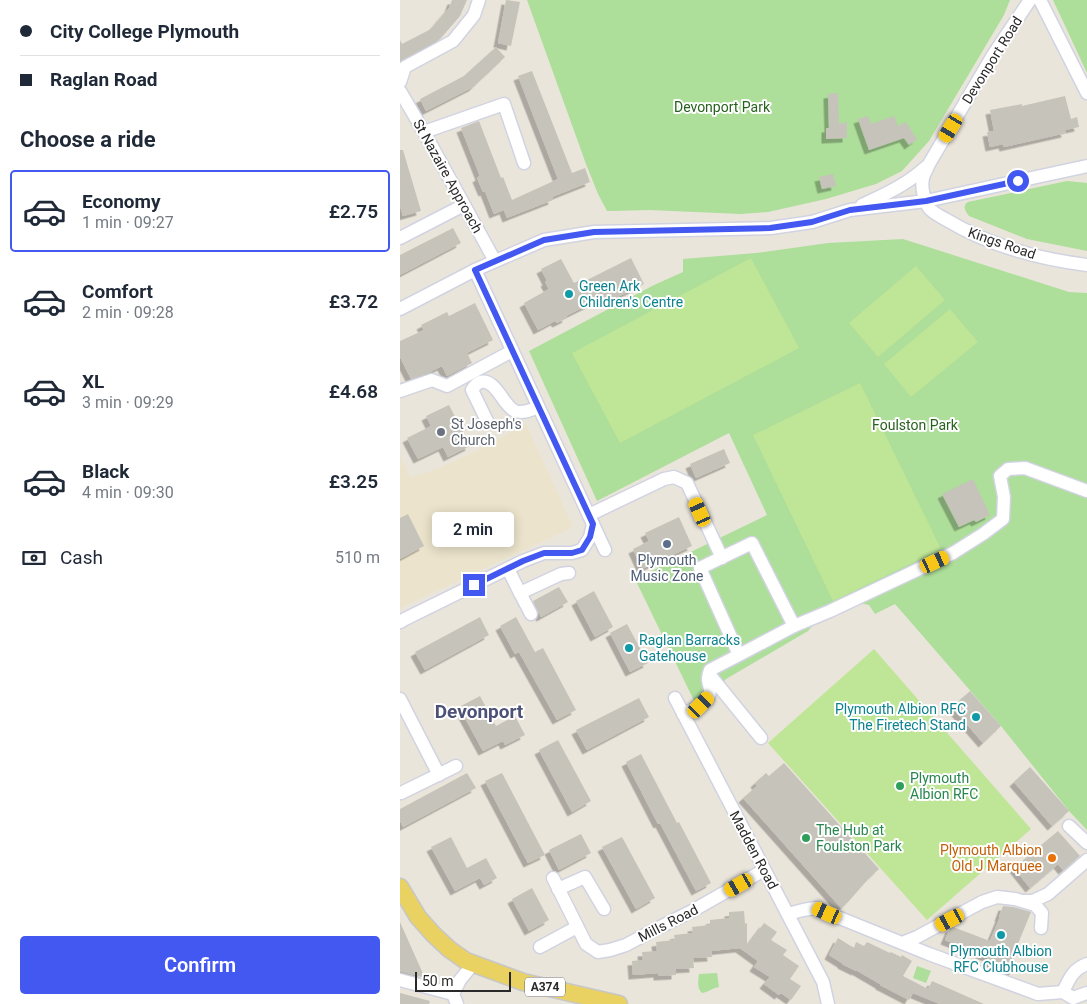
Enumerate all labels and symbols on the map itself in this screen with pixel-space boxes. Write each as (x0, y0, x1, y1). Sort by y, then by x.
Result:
street label: Devonport Road (959, 13, 1025, 107)
park label: Devonport Park (674, 99, 771, 115)
car (936, 111, 965, 145)
street label: St Nazaire Approach (410, 116, 486, 236)
route start (1007, 170, 1029, 192)
street label: Kings Road (966, 224, 1038, 262)
place label: Green Ark Children's Centre (579, 278, 683, 310)
marker: Green Ark Children's Centre (563, 288, 575, 300)
place label: St Joseph's Church (451, 416, 522, 448)
park label: Foulston Park (872, 417, 959, 433)
marker: St Joseph's Church (435, 426, 447, 438)
car (687, 495, 712, 529)
callout: 2 min (433, 512, 515, 548)
marker: Plymouth Music Zone (661, 538, 673, 550)
car (918, 549, 951, 575)
place label: Plymouth Music Zone (631, 552, 703, 584)
route end (463, 574, 485, 596)
place label: Raglan Barracks Gatehouse (639, 632, 740, 664)
marker: Raglan Barracks Gatehouse (623, 642, 635, 654)
car (685, 689, 716, 721)
district label: Devonport (435, 700, 524, 723)
place label: Plymouth Albion RFC The Firetech Stand (835, 701, 966, 733)
marker: Plymouth Albion RFC The Firetech Stand (970, 711, 982, 723)
place label: Plymouth Albion RFC (910, 770, 978, 802)
marker: Plymouth Albion RFC (894, 780, 906, 792)
street label: Madden Road (727, 808, 781, 892)
place label: The Hub at Foulston Park (816, 822, 903, 854)
marker: The Hub at Foulston Park (800, 832, 812, 844)
place label: Plymouth Albion Old J Marquee (940, 842, 1042, 874)
marker: Plymouth Albion Old J Marquee (1046, 852, 1058, 864)
car (722, 871, 755, 899)
car (810, 900, 843, 926)
street label: Mills Road (635, 901, 701, 945)
car (933, 906, 966, 934)
marker: Plymouth Albion RFC Clubhouse (995, 929, 1007, 941)
place label: Plymouth Albion RFC Clubhouse (950, 943, 1052, 975)
scale bar (415, 969, 511, 992)
road number: A374 (525, 978, 565, 996)

